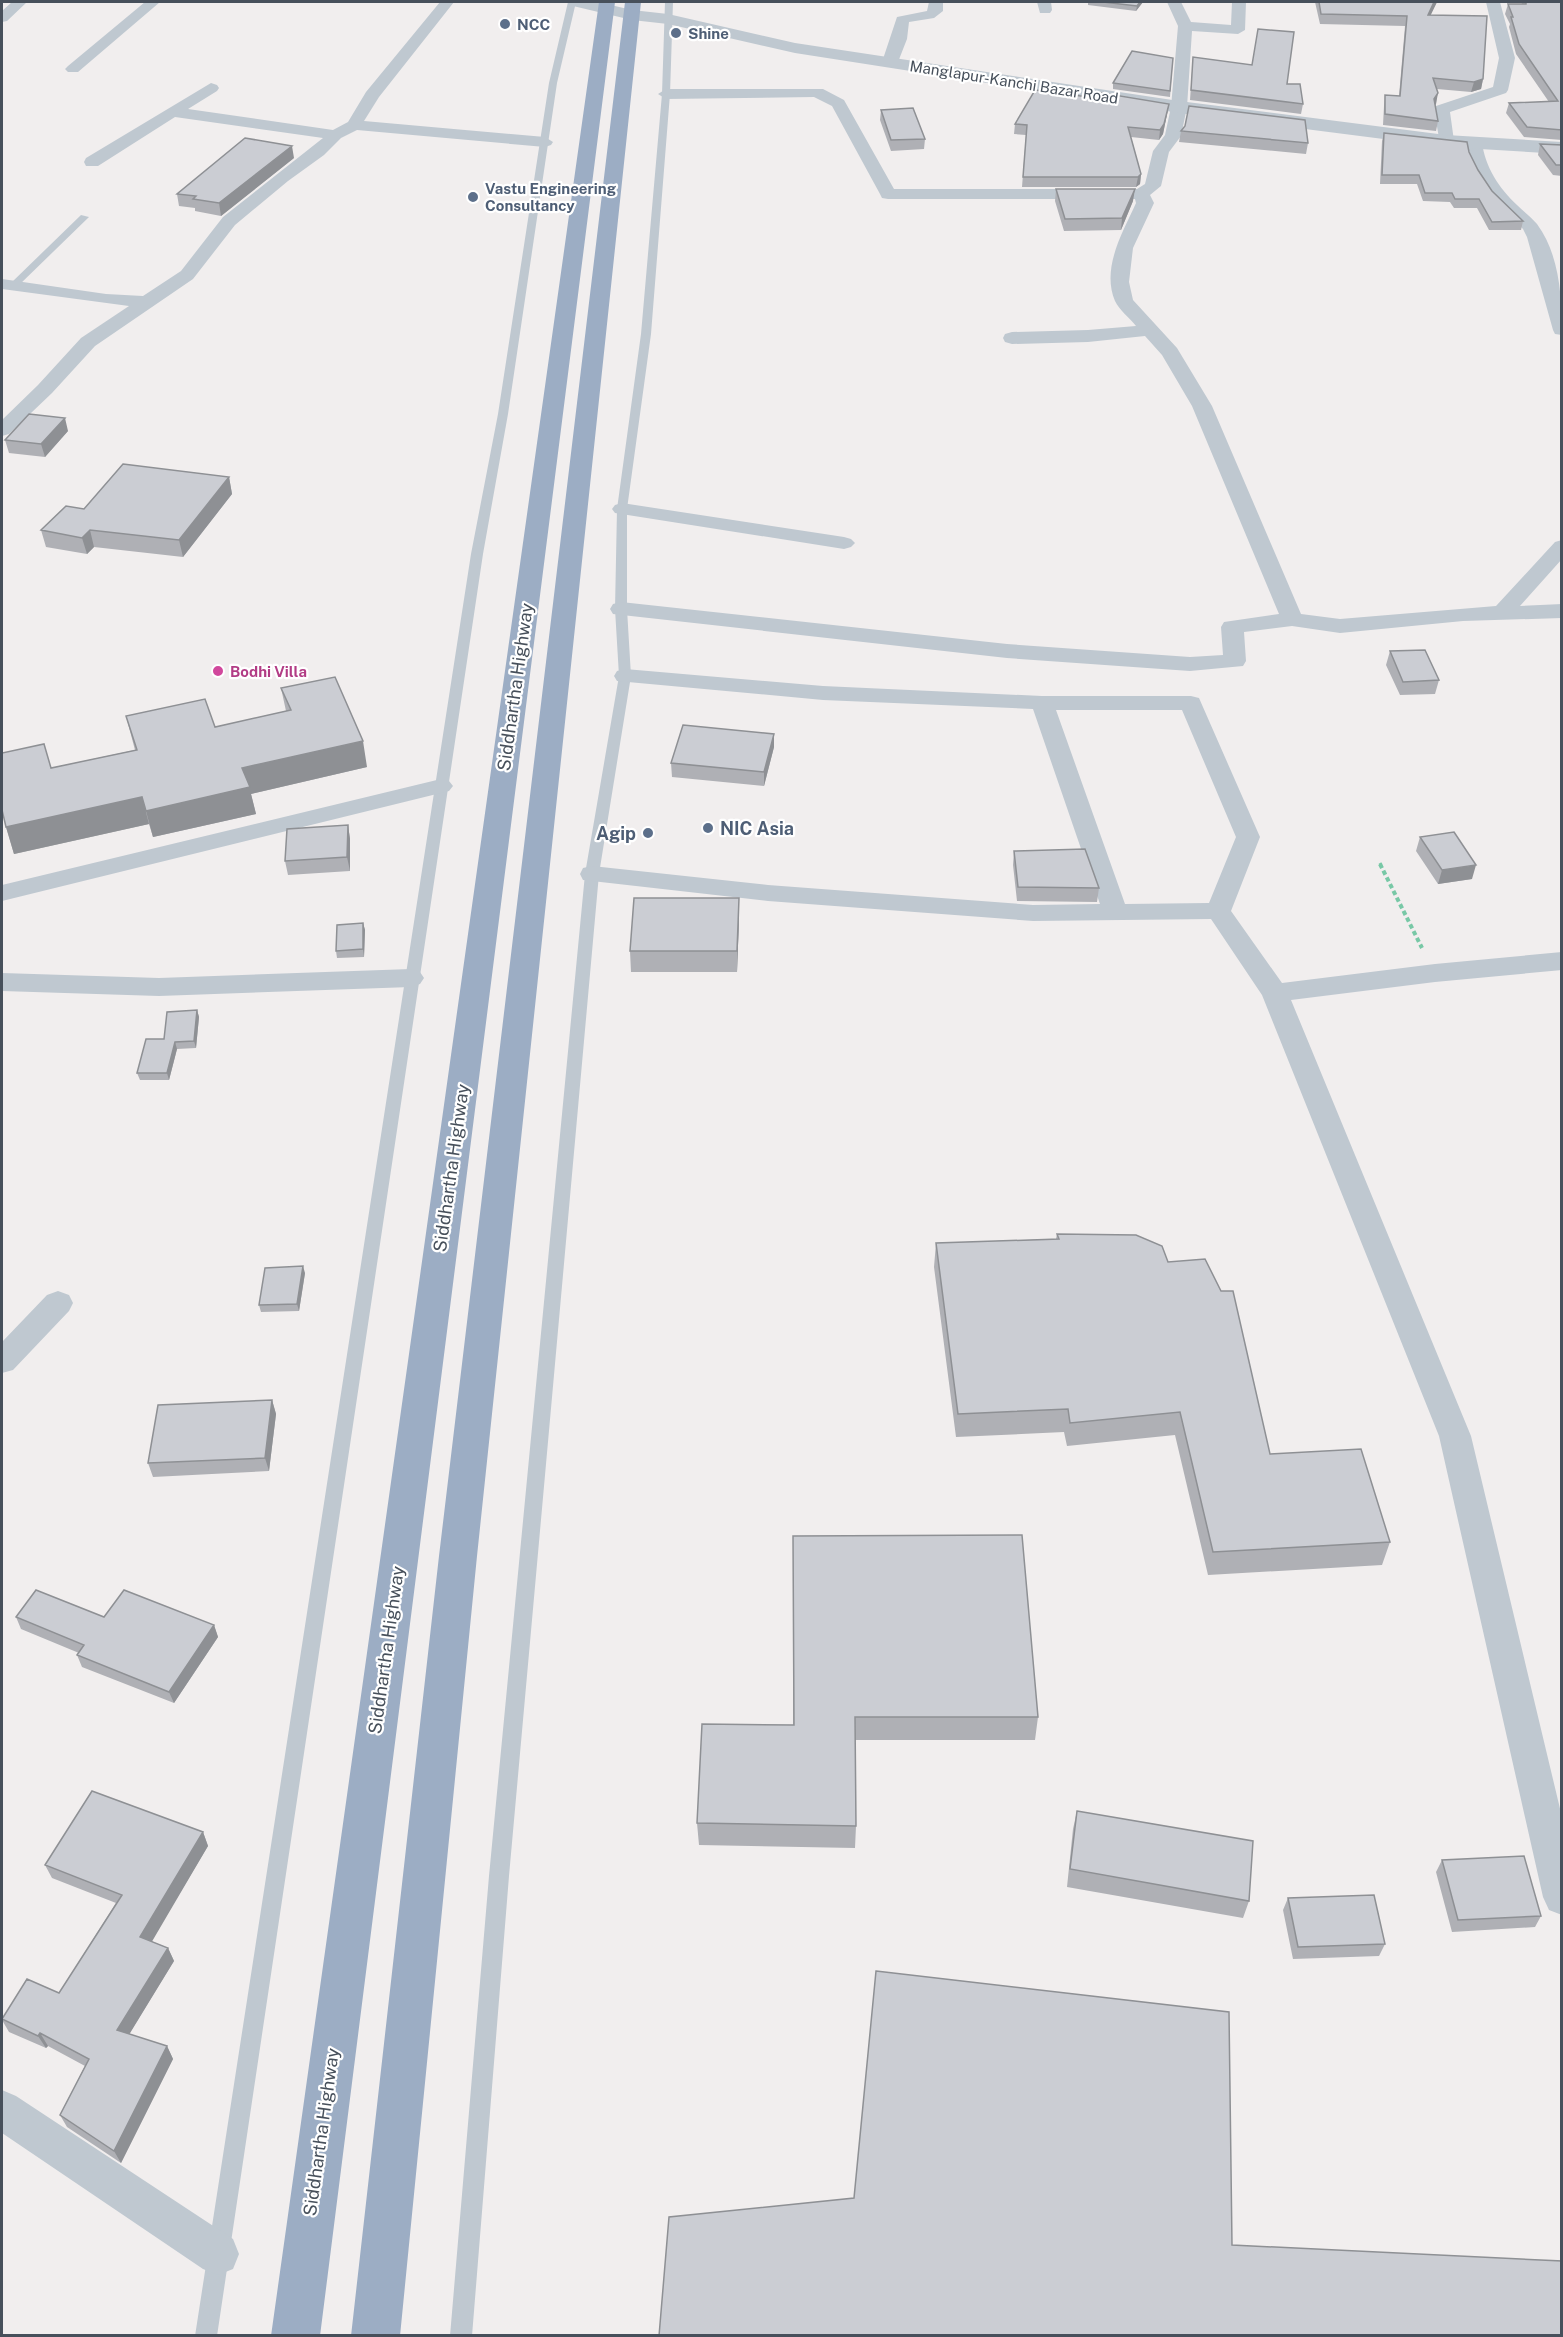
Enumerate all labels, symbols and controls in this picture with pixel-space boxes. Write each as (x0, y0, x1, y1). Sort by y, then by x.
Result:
place label: NCC (517, 16, 550, 33)
marker: NCC (498, 17, 512, 31)
place label: Shine (688, 25, 729, 42)
marker: Shine (669, 26, 683, 40)
street label: Manglapur-Kanchi Bazar Road (909, 57, 1119, 107)
place label: Vastu Engineering Consultancy (485, 180, 617, 214)
marker: Vastu Engineering Consultancy (466, 190, 480, 204)
street label: Siddhartha Highway (493, 601, 537, 772)
place label: Bodhi Villa (230, 663, 307, 680)
marker: Bodhi Villa (211, 664, 225, 678)
place label: NIC Asia (720, 818, 794, 839)
marker: NIC Asia (701, 821, 715, 835)
place label: Agip (596, 823, 636, 844)
marker: Agip (641, 826, 655, 840)
street label: Siddhartha Highway (429, 1082, 473, 1253)
street label: Siddhartha Highway (364, 1564, 408, 1735)
street label: Siddhartha Highway (299, 2046, 343, 2217)

